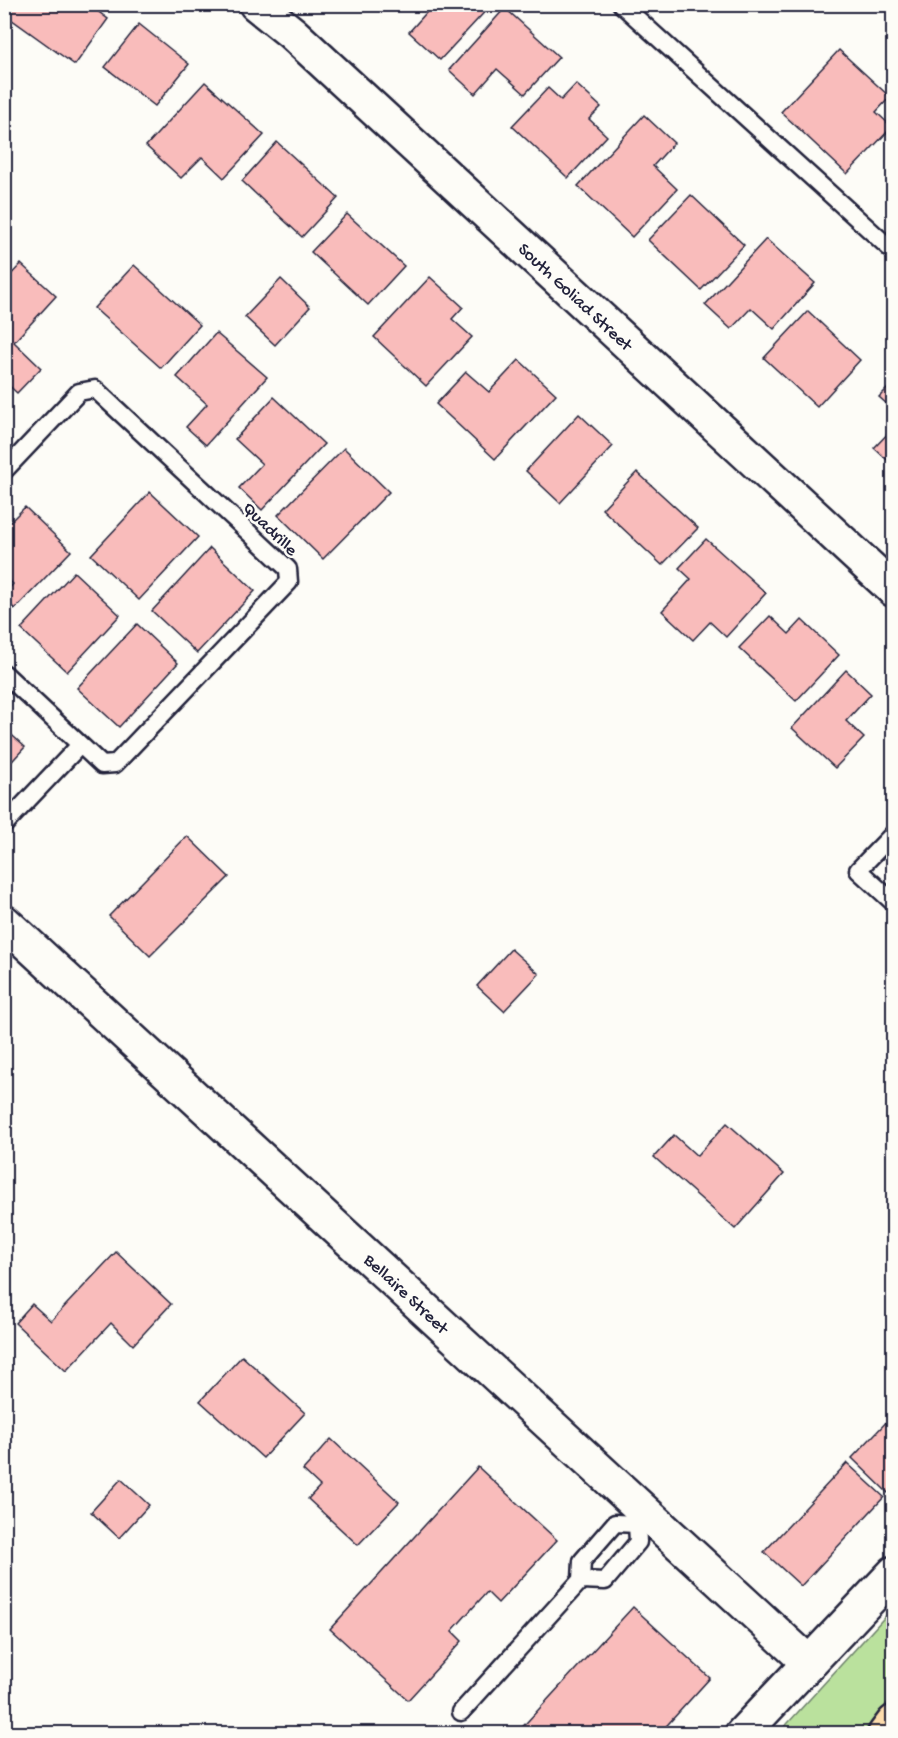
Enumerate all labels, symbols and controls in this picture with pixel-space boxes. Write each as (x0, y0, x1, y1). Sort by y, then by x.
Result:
street label: South Goliad Street (513, 239, 637, 357)
street label: Quadrille (237, 498, 302, 562)
street label: Bellaire Street (358, 1250, 453, 1341)

